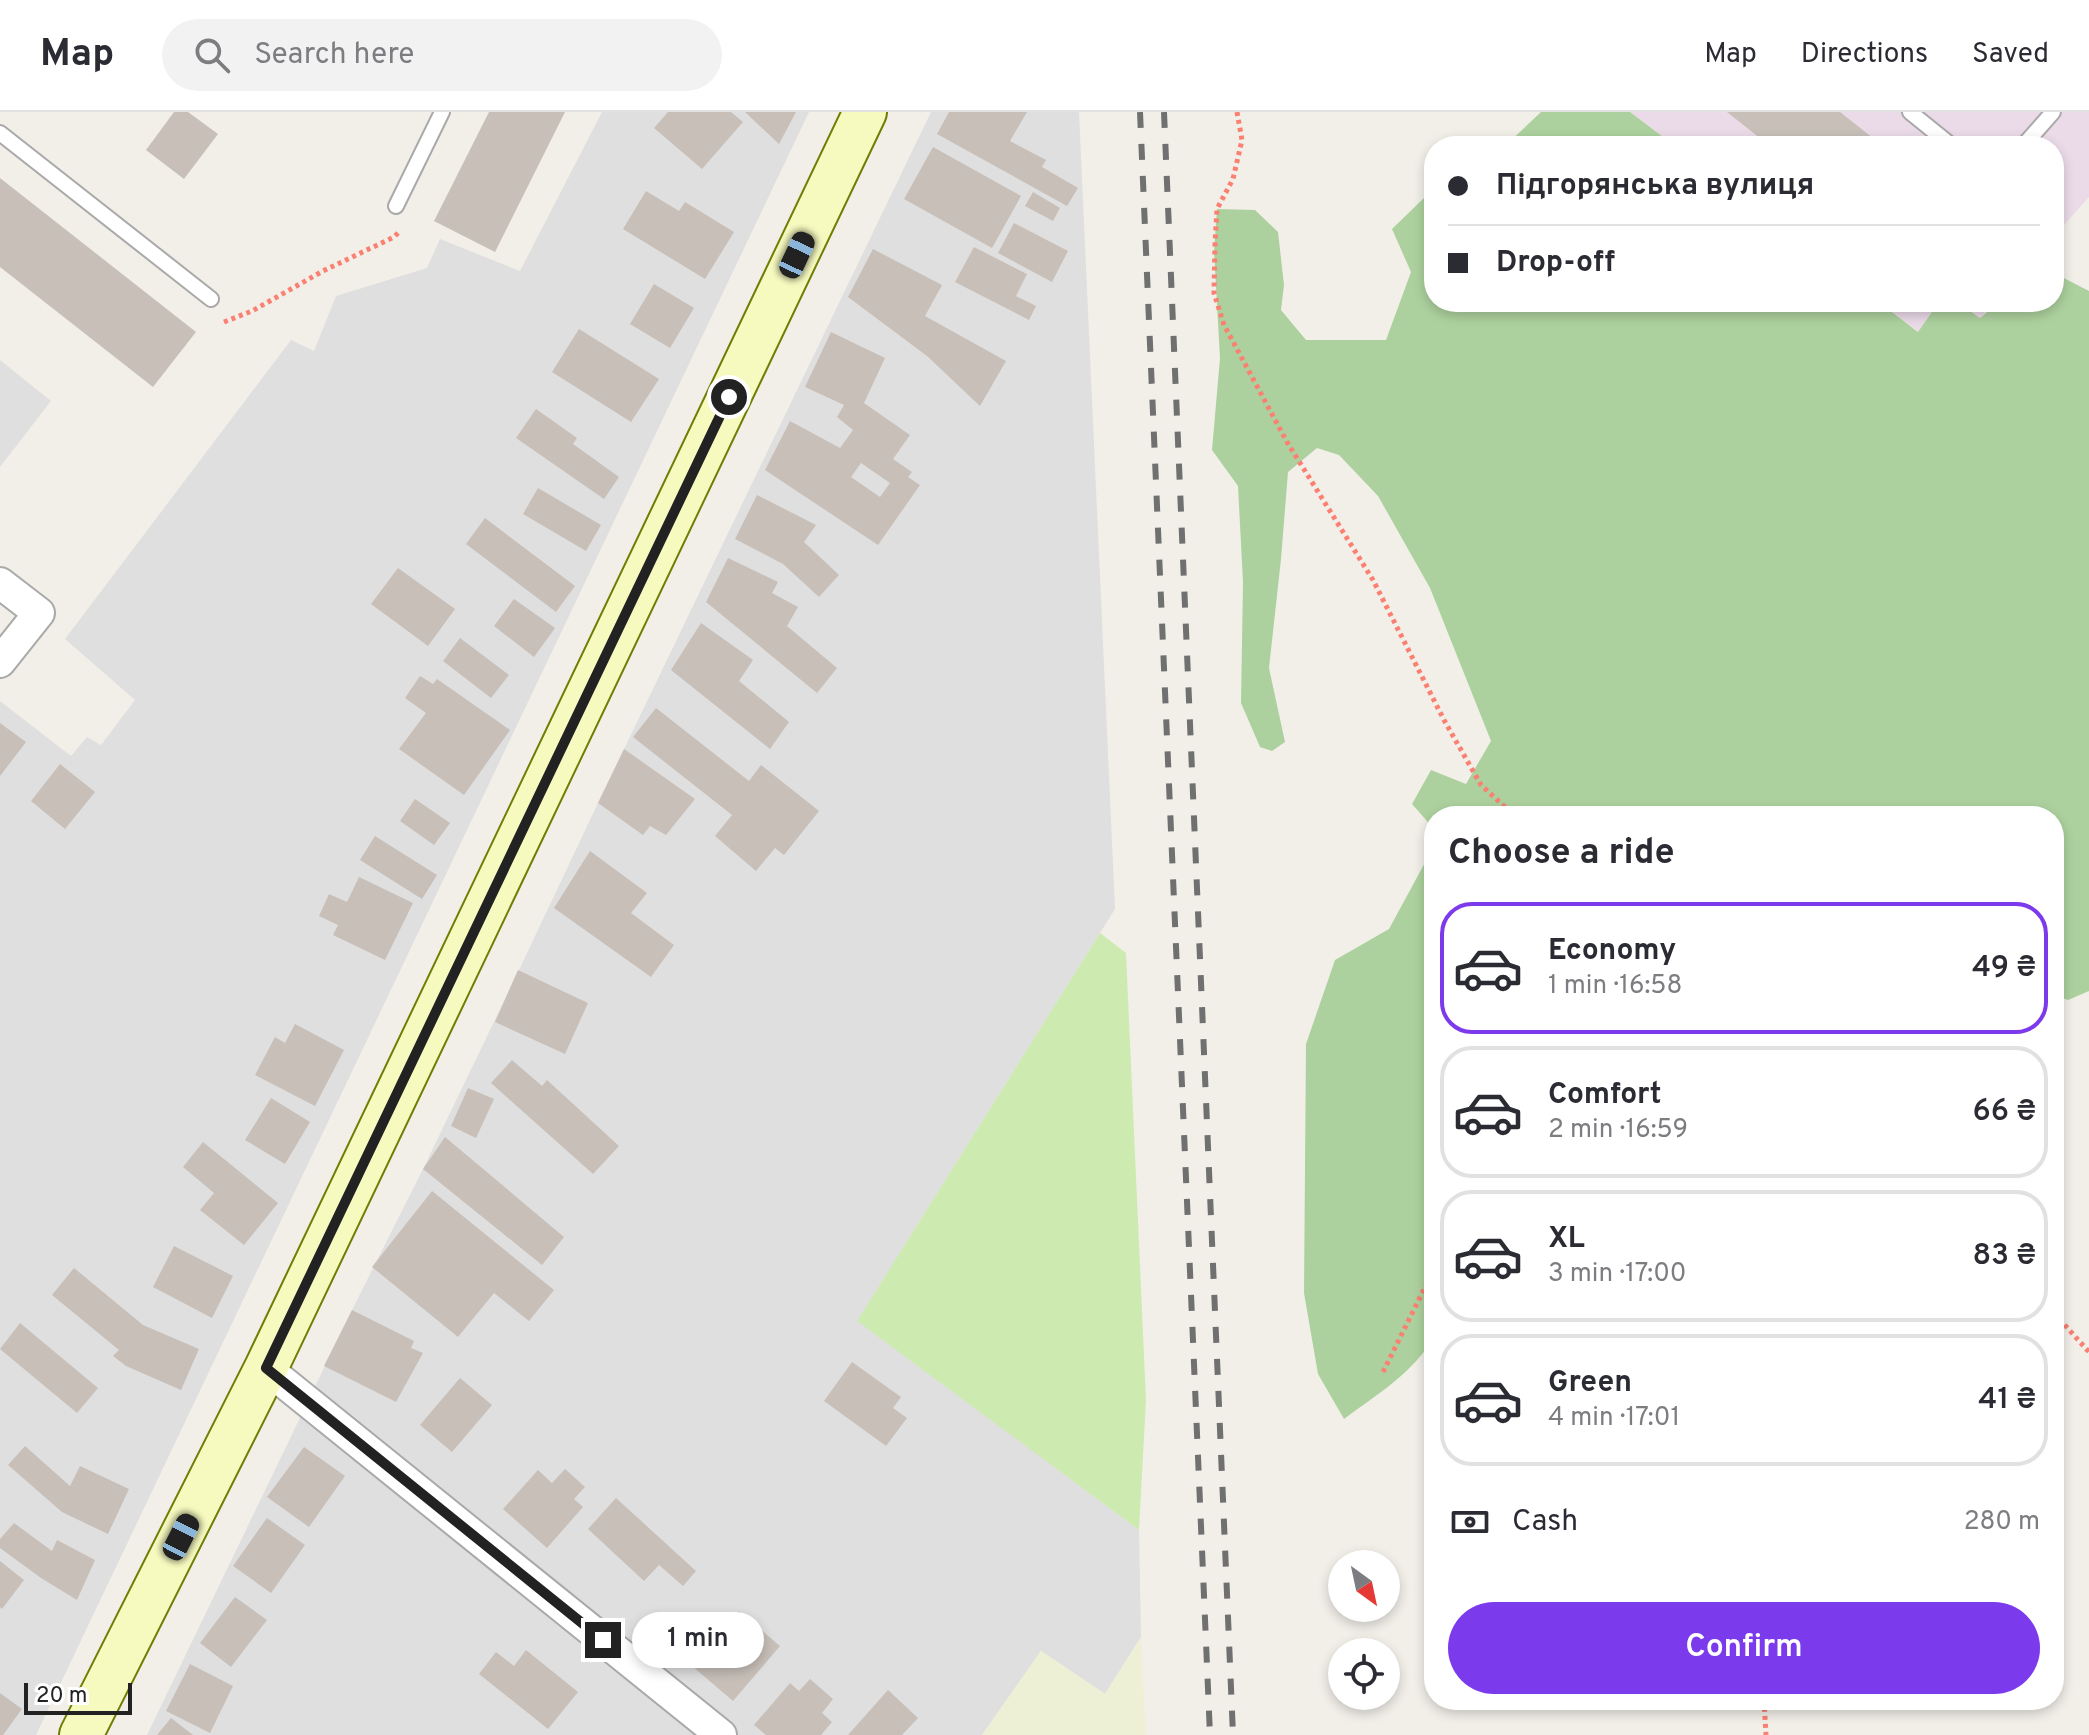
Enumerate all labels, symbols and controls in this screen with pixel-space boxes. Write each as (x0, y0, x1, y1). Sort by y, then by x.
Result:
search box (162, 19, 722, 91)
text: Map (40, 31, 114, 80)
icon: search (190, 33, 234, 77)
text: Search here (254, 37, 414, 74)
text: Map (1704, 37, 1757, 73)
text: Directions (1801, 37, 1928, 73)
text: Saved (1972, 37, 2049, 73)
text: Підгорянська вулиця (1496, 168, 1814, 205)
car (776, 228, 818, 282)
text: Drop-off (1496, 245, 1615, 282)
route start (711, 379, 747, 415)
text: Choose a ride (1448, 831, 1674, 877)
icon: car (1452, 932, 1524, 1004)
text: Economy (1548, 933, 1676, 970)
text: 49 ₴ (1972, 950, 2036, 987)
text: 1 min · 16:58 (1548, 970, 1682, 1003)
icon: car (1452, 1076, 1524, 1148)
text: Comfort (1548, 1077, 1661, 1114)
text: 66 ₴ (1973, 1094, 2036, 1131)
text: 2 min · 16:59 (1548, 1114, 1688, 1147)
icon: car (1452, 1220, 1524, 1292)
text: XL (1548, 1221, 1585, 1258)
text: 83 ₴ (1972, 1238, 2036, 1275)
text: 3 min · 17:00 (1548, 1258, 1686, 1291)
icon: car (1452, 1364, 1524, 1436)
text: Green (1548, 1365, 1632, 1402)
text: 41 ₴ (1978, 1382, 2036, 1419)
text: 4 min · 17:01 (1548, 1402, 1680, 1435)
icon: cash (1448, 1500, 1492, 1544)
text: Cash (1512, 1504, 1578, 1541)
text: 280 m (1964, 1506, 2040, 1539)
car (159, 1510, 203, 1564)
north arrow (1328, 1550, 1400, 1622)
map controls (1328, 1550, 1400, 1710)
button: Confirm (1448, 1602, 2040, 1694)
callout: 1 min (631, 1612, 763, 1668)
route end (585, 1622, 621, 1658)
text: 1 min (667, 1623, 729, 1656)
button: locate (1328, 1638, 1400, 1710)
scale bar (24, 1679, 132, 1715)
text: 20 m (36, 1683, 87, 1710)

